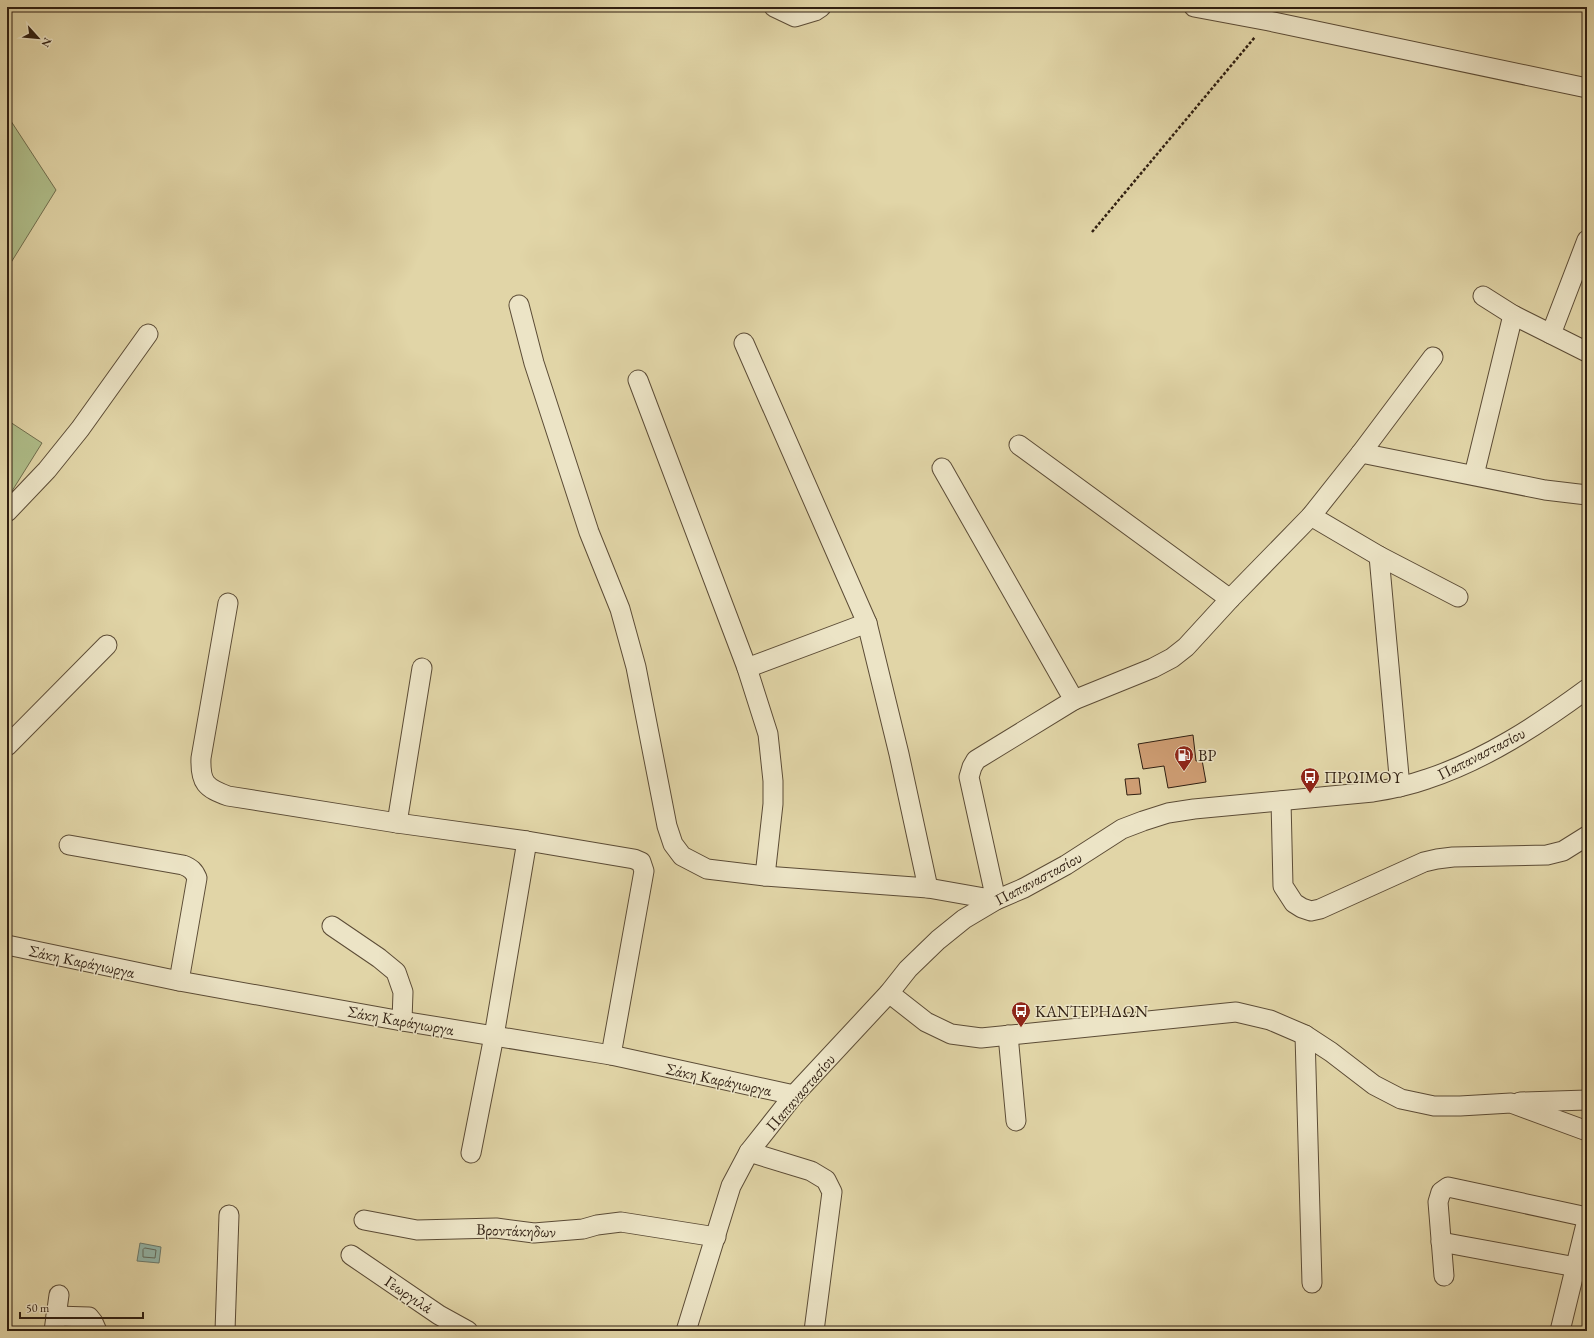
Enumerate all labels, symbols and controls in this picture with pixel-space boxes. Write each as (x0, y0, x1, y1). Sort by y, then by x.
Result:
north arrow (18, 18, 58, 58)
text: N (39, 35, 55, 50)
street label: Παπαναστασίου (1434, 722, 1529, 785)
fuel station icon: BP (1173, 744, 1195, 772)
place label: BP (1198, 745, 1216, 766)
bus stop icon: ΠΡΩΙΜΟΥ (1299, 766, 1321, 794)
place label: ΠΡΩΙΜΟΥ (1324, 767, 1403, 788)
street label: Παπαναστασίου (991, 847, 1086, 910)
street label: Σάκη Καράγιωργα (27, 940, 138, 983)
bus stop icon: ΚΑΝΤΕΡΗΔΩΝ (1010, 1000, 1032, 1028)
street label: Σάκη Καράγιωργα (346, 1001, 457, 1040)
place label: ΚΑΝΤΕΡΗΔΩΝ (1035, 1001, 1148, 1022)
street label: Παπαναστασίου (761, 1049, 840, 1135)
street label: Σάκη Καράγιωργα (664, 1058, 775, 1101)
street label: Βροντάκηδων (476, 1219, 556, 1242)
street label: Γεωργιλά (381, 1271, 437, 1318)
scale bar (20, 1294, 143, 1320)
text: 50 m (26, 1300, 50, 1316)

